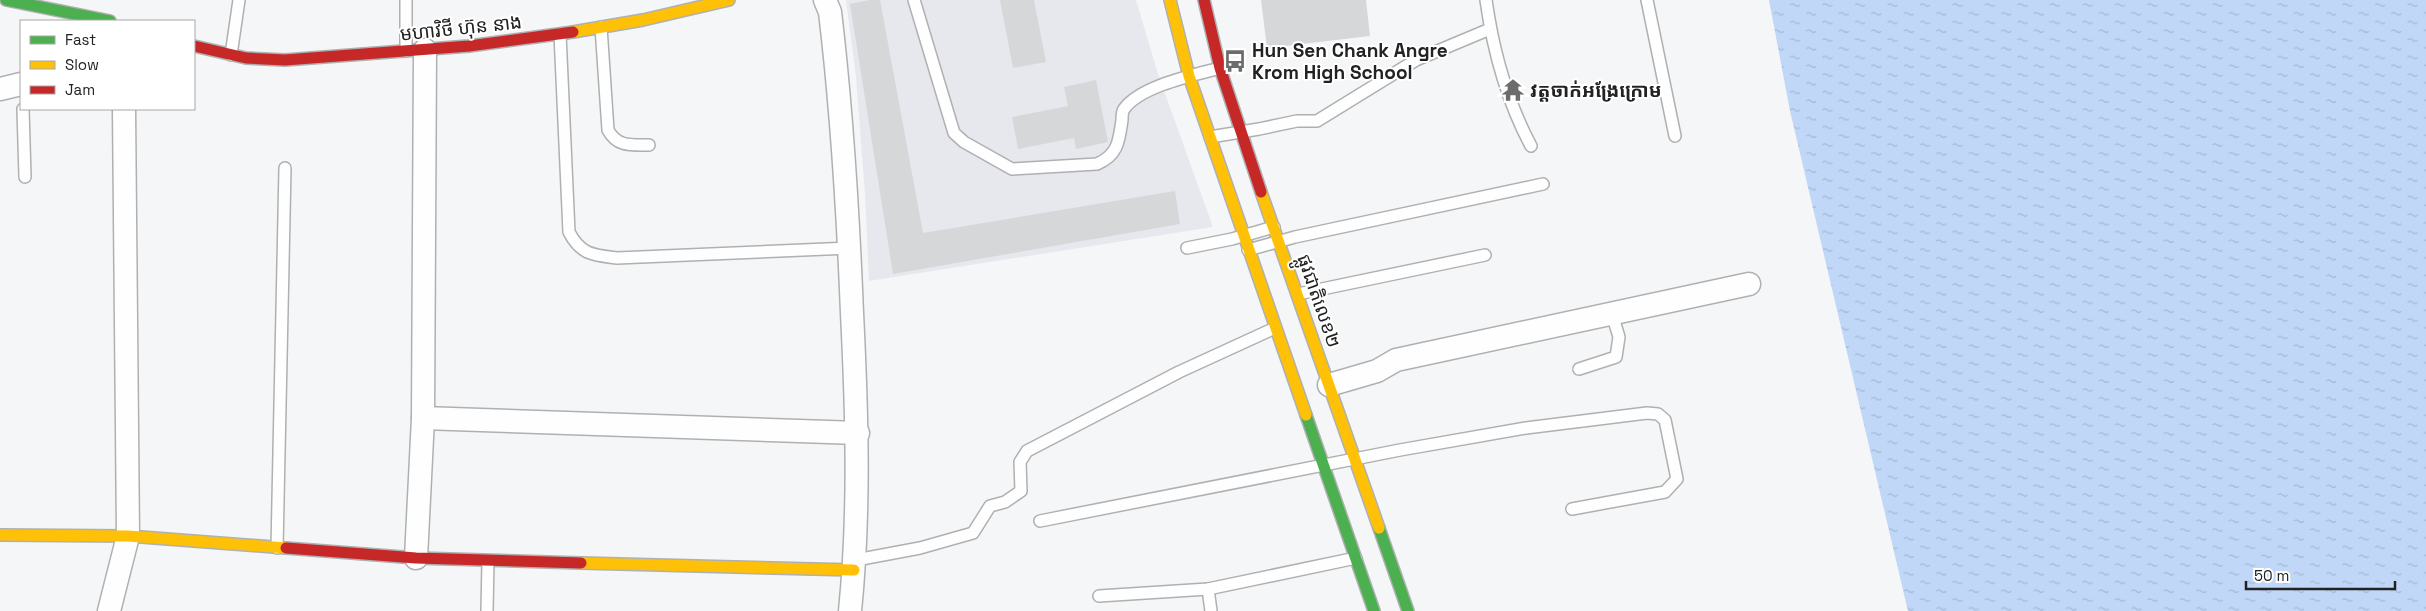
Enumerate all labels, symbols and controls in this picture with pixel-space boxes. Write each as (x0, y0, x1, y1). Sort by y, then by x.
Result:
street label: មហាវិថី ហ៊ុន នាង (399, 9, 523, 47)
legend (20, 20, 195, 110)
text: Fast (65, 30, 96, 49)
place label: Hun Sen Chank Angre Krom High School (1252, 38, 1448, 85)
bus stop icon: Hun Sen Chank Angre Krom High School (1222, 48, 1248, 74)
text: Slow (65, 55, 99, 74)
temple icon: វត្តចាក់អង្រែក្រោម (1500, 77, 1526, 103)
place label: វត្តចាក់អង្រែក្រោម (1530, 78, 1662, 103)
text: Jam (65, 80, 95, 99)
street label: ផ្លូវជាតិលេខ២ (1287, 251, 1347, 353)
scale bar (2246, 558, 2395, 590)
text: 50 m (2254, 566, 2289, 585)

